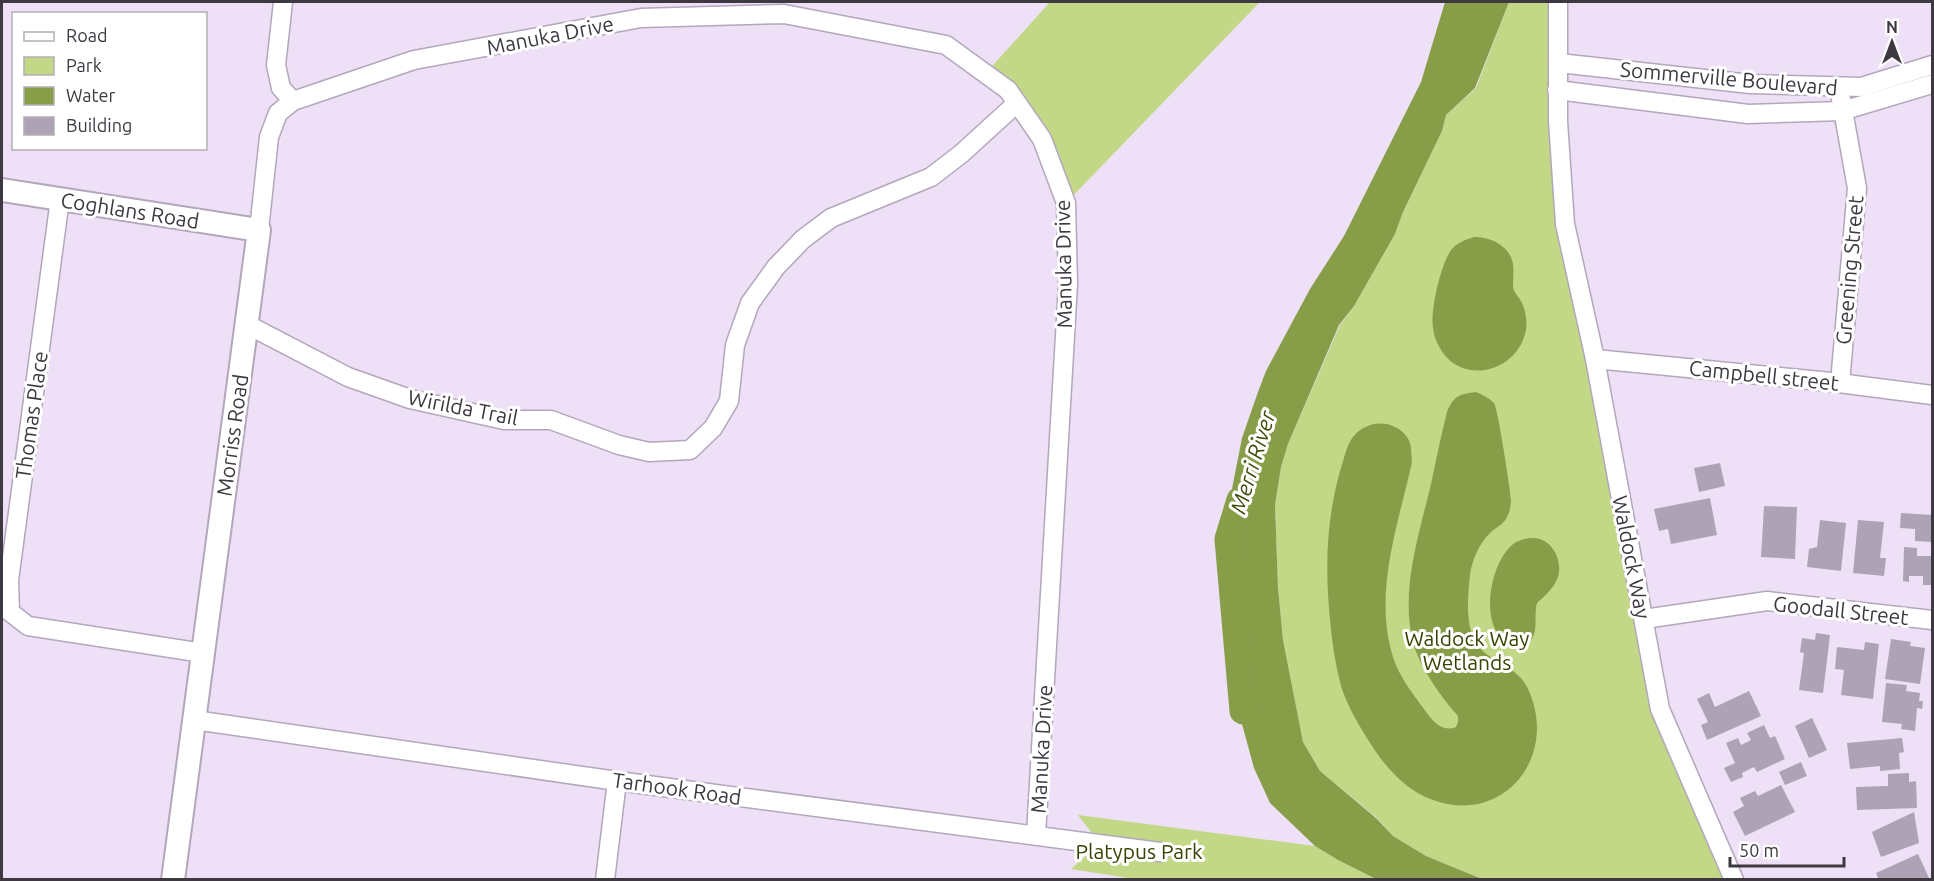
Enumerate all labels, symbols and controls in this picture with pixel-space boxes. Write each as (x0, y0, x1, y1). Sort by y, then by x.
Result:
street label: Manuka Drive (484, 11, 616, 59)
legend (12, 12, 207, 150)
north arrow (1862, 12, 1922, 72)
text: N (1886, 18, 1898, 36)
text: Road (66, 25, 108, 45)
text: Park (66, 55, 102, 75)
street label: Sommerville Boulevard (1619, 57, 1839, 99)
text: Water (66, 85, 116, 105)
text: Building (66, 115, 132, 135)
street label: Coghlans Road (59, 187, 201, 233)
street label: Greening Street (1831, 194, 1867, 346)
street label: Manuka Drive (1050, 199, 1076, 329)
street label: Thomas Place (10, 349, 52, 481)
street label: Campbell street (1688, 355, 1840, 395)
street label: Morriss Road (212, 372, 252, 498)
street label: Wirilda Trail (406, 385, 520, 429)
water label: Merri River (1225, 407, 1280, 516)
street label: Waldock Way (1608, 493, 1656, 621)
street label: Goodall Street (1772, 591, 1910, 629)
park label: Waldock Way Wetlands (1405, 626, 1529, 674)
street label: Manuka Drive (1026, 684, 1056, 814)
street label: Tarhook Road (611, 767, 743, 809)
scale bar (1730, 830, 1844, 868)
park label: Platypus Park (1075, 839, 1203, 863)
text: 50 m (1739, 840, 1779, 860)

